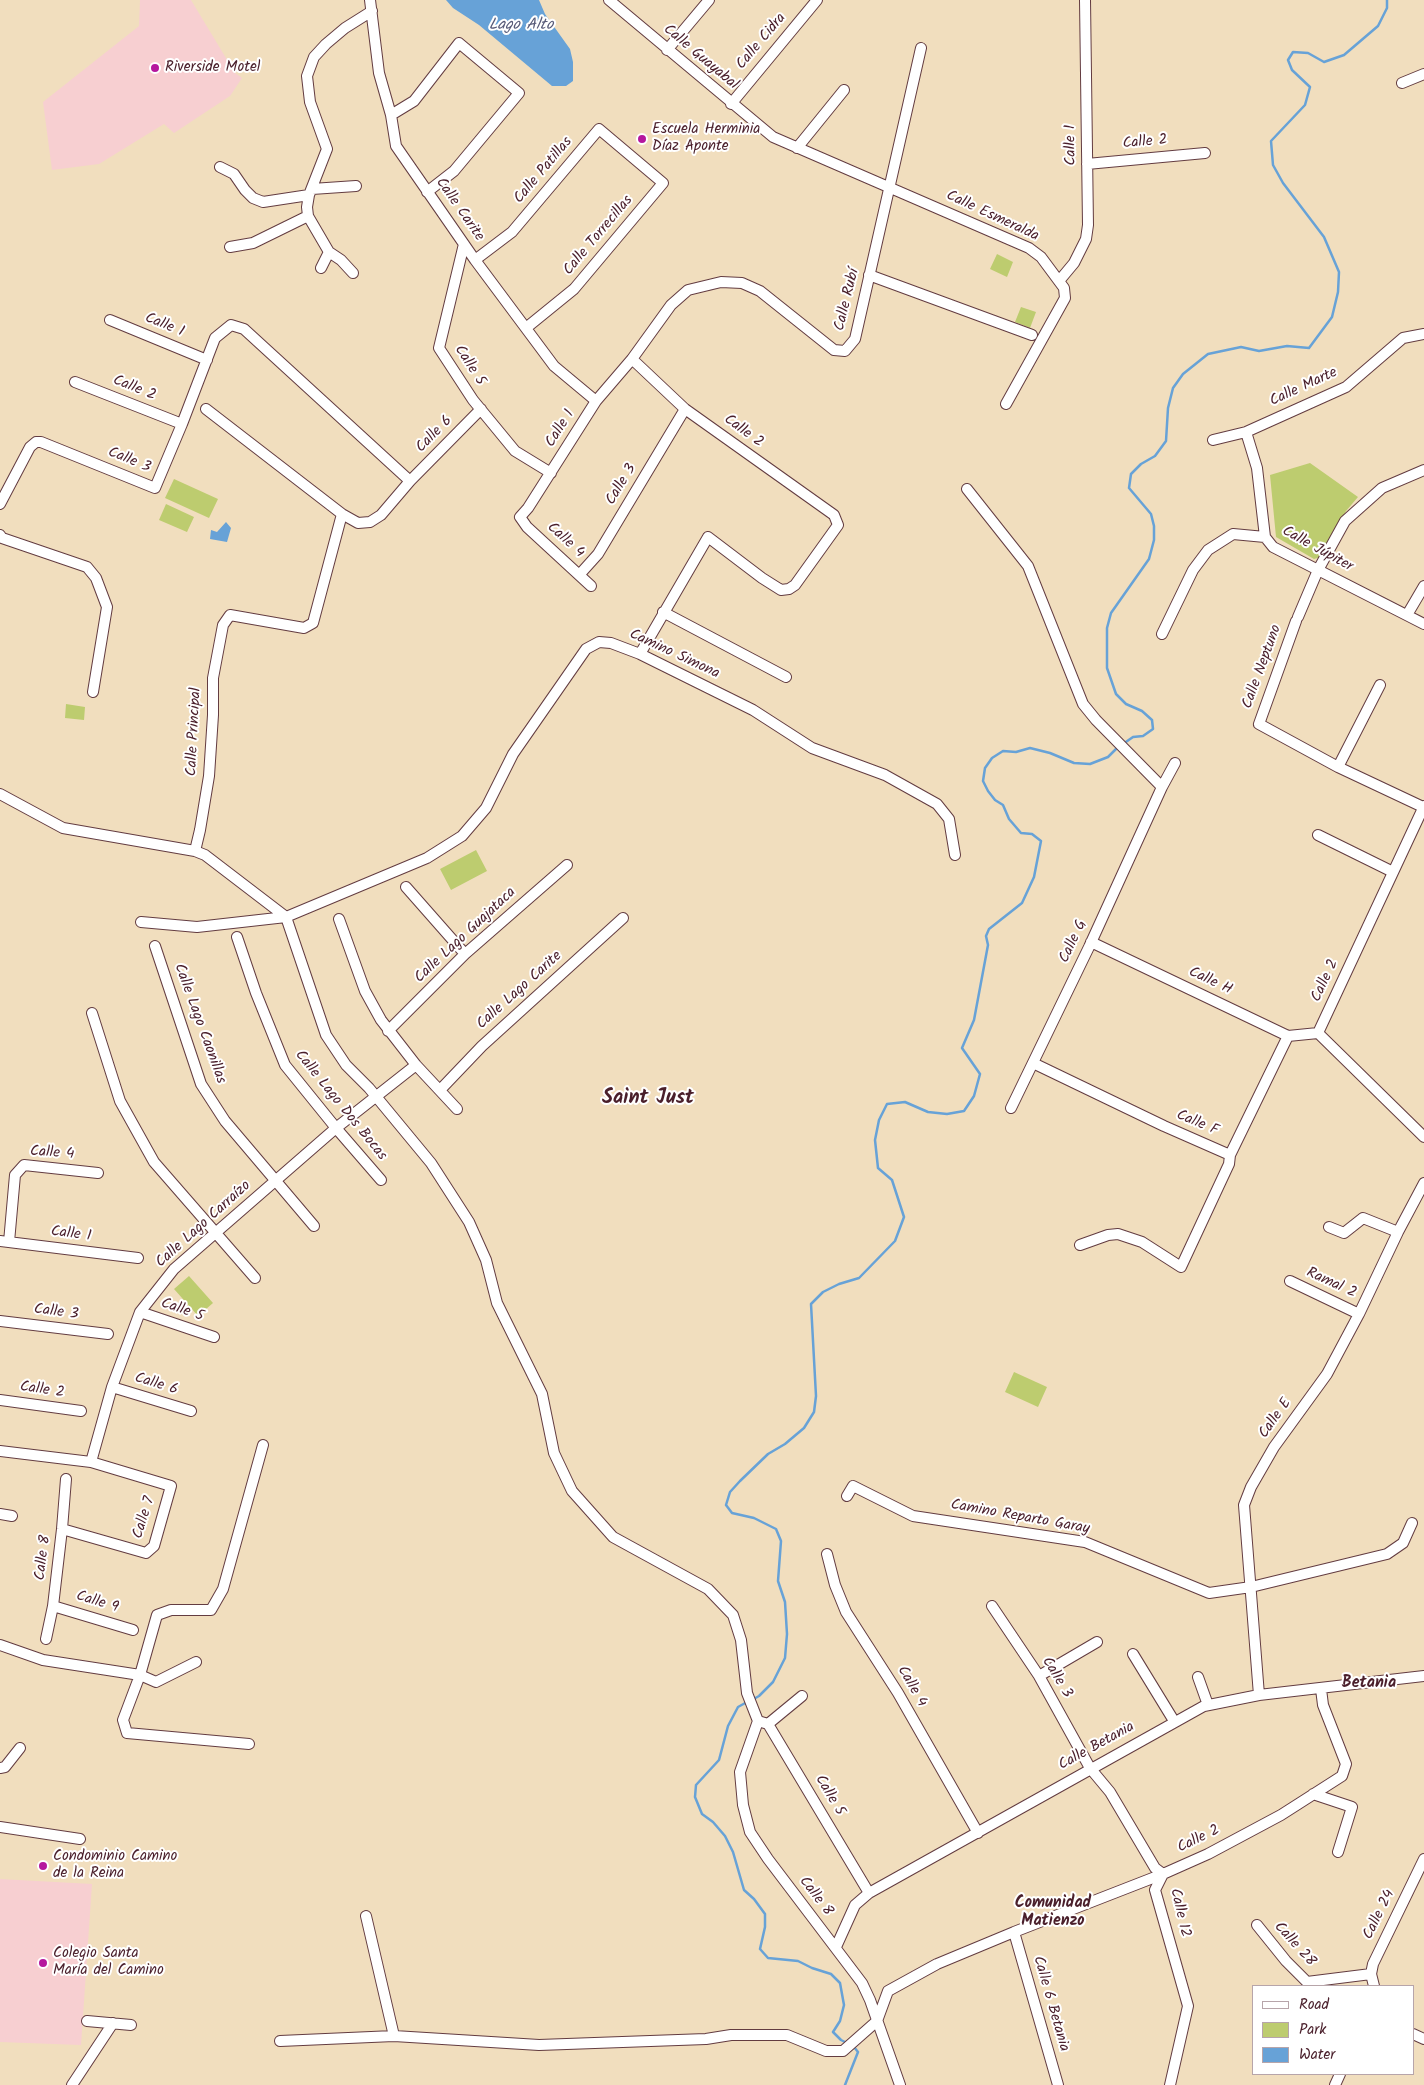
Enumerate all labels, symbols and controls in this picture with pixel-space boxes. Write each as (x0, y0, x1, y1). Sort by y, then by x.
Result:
street label: Calle Cidra (733, 10, 791, 74)
water label: Lago Alto (489, 16, 553, 36)
street label: Calle Guayabal (659, 21, 741, 95)
place label: Riverside Motel (165, 59, 260, 77)
marker: Riverside Motel (149, 62, 161, 74)
place label: Escuela Herminia Díaz Aponte (652, 121, 760, 156)
street label: Calle 1 (1063, 124, 1081, 166)
street label: Calle 2 (1122, 132, 1168, 154)
marker: Escuela Herminia Díaz Aponte (636, 133, 648, 145)
street label: Calle Patillas (511, 134, 577, 208)
street label: Calle Carite (431, 175, 487, 245)
street label: Calle Esmeralda (943, 188, 1041, 246)
street label: Calle Torrecillas (560, 192, 638, 280)
street label: Calle Rubí (832, 267, 864, 333)
street label: Calle 1 (142, 310, 186, 342)
street label: Calle 5 (449, 343, 489, 389)
street label: Calle Marte (1267, 365, 1341, 411)
street label: Calle 2 (110, 372, 158, 406)
street label: Calle 1 (543, 407, 579, 451)
street label: Calle 2 (720, 412, 766, 452)
street label: Calle 6 (413, 413, 457, 457)
street label: Calle 3 (105, 444, 153, 478)
street label: Calle 3 (603, 461, 641, 509)
street label: Calle 4 (542, 519, 588, 563)
street label: Calle Júpiter (1278, 523, 1356, 577)
street label: Calle Neptuno (1239, 623, 1287, 711)
street label: Camino Simona (626, 626, 722, 684)
street label: Calle Principal (184, 687, 206, 777)
street label: Calle Lago Guajataca (412, 884, 520, 988)
street label: Calle G (1056, 918, 1092, 966)
street label: Calle Lago Carite (474, 948, 566, 1034)
street label: Calle 2 (1308, 957, 1344, 1005)
street label: Calle Lago Caonillas (169, 962, 229, 1086)
street label: Calle H (1185, 964, 1235, 1000)
street label: Calle Lago Dos Bocas (290, 1047, 390, 1165)
district label: Saint Just (602, 1088, 694, 1112)
street label: Calle F (1173, 1107, 1221, 1141)
street label: Calle 4 (29, 1143, 75, 1165)
street label: Calle Lago Carraízo (153, 1178, 255, 1272)
street label: Calle 1 (50, 1224, 92, 1246)
street label: Ramal 2 (1303, 1265, 1359, 1303)
street label: Calle 5 (158, 1295, 206, 1327)
street label: Calle 3 (33, 1301, 79, 1325)
street label: Calle 6 (132, 1370, 180, 1400)
street label: Calle 2 (19, 1379, 65, 1403)
street label: Calle E (1256, 1395, 1296, 1443)
street label: Calle 7 (130, 1495, 160, 1541)
street label: Camino Reparto Garay (949, 1497, 1091, 1539)
street label: Calle 8 (32, 1534, 56, 1582)
street label: Calle 9 (74, 1588, 120, 1618)
street label: Calle 3 (1037, 1654, 1075, 1702)
street label: Calle 4 (892, 1663, 930, 1711)
district label: Betania (1342, 1674, 1396, 1694)
street label: Calle Betania (1056, 1719, 1138, 1775)
street label: Calle 5 (810, 1772, 848, 1820)
street label: Calle 2 (1175, 1822, 1223, 1858)
place label: Condominio Camino de la Reina (53, 1848, 177, 1883)
marker: Condominio Camino de la Reina (37, 1860, 49, 1872)
street label: Calle 8 (794, 1874, 836, 1920)
street label: Calle 12 (1165, 1887, 1193, 1939)
street label: Calle 24 (1360, 1887, 1400, 1943)
district label: Comunidad Matienzo (1015, 1894, 1091, 1932)
street label: Calle 28 (1269, 1919, 1319, 1971)
place label: Colegio Santa María del Camino (53, 1945, 164, 1980)
street label: Calle 6 Betania (1028, 1954, 1072, 2054)
marker: Colegio Santa María del Camino (37, 1957, 49, 1969)
legend (1252, 1985, 1414, 2075)
text: Road (1299, 1993, 1329, 2017)
text: Park (1299, 2018, 1326, 2042)
text: Water (1299, 2043, 1335, 2067)

